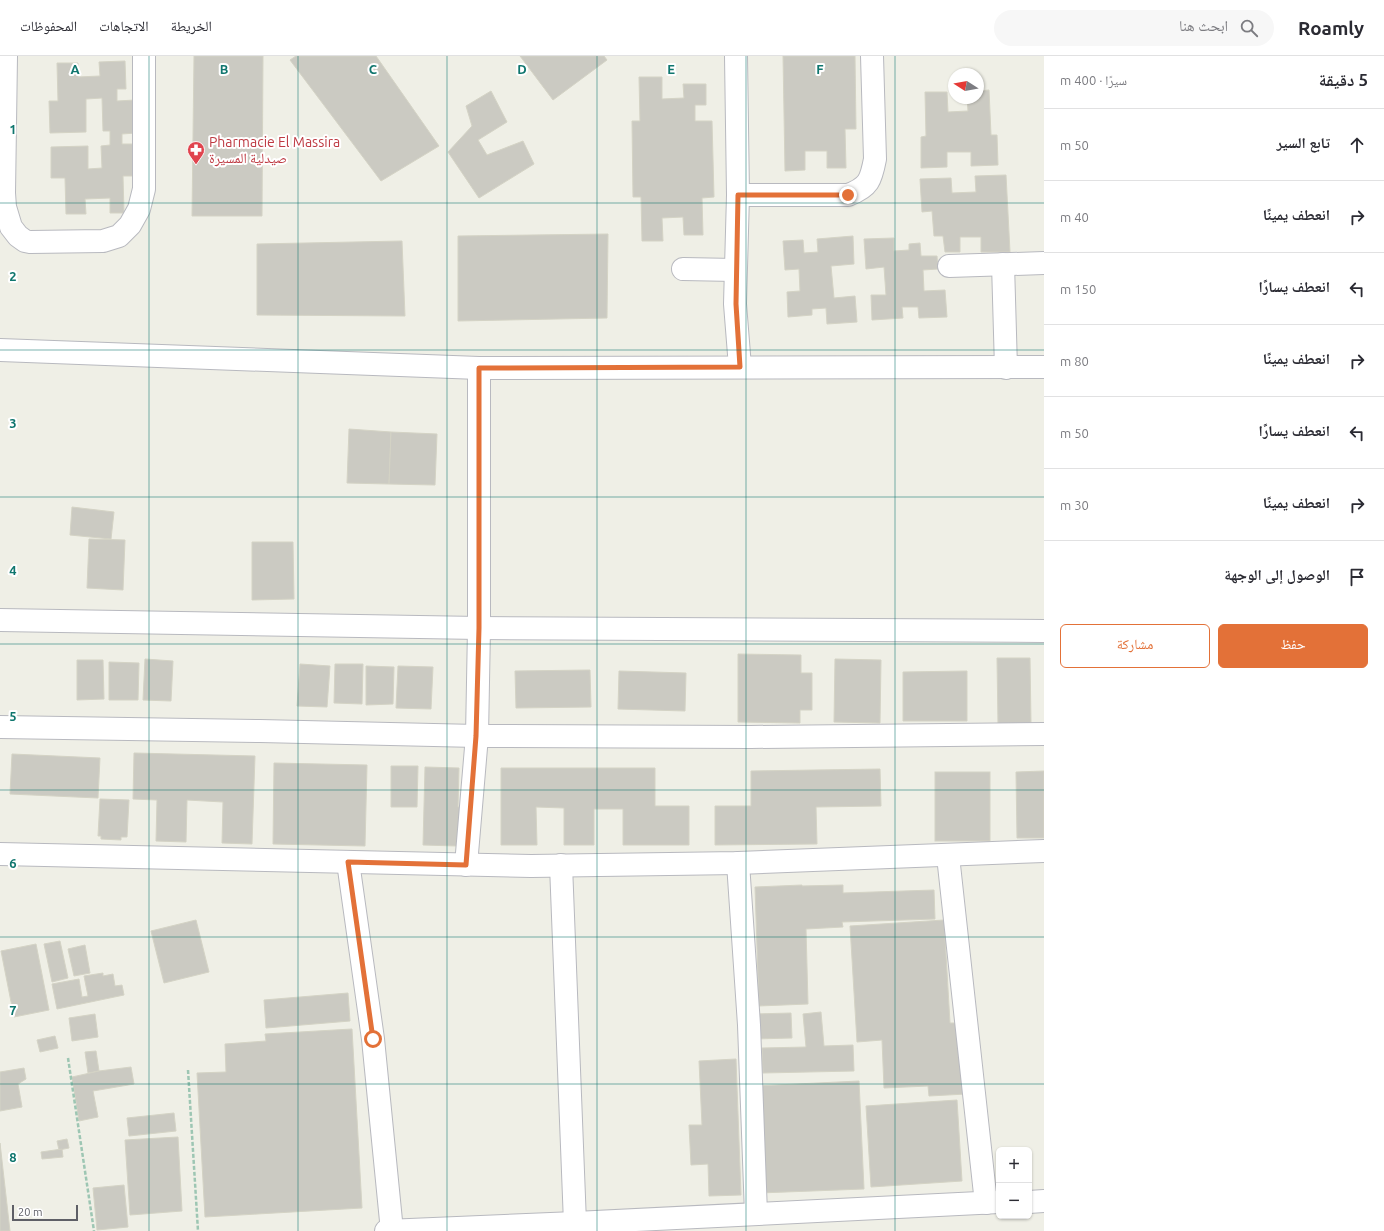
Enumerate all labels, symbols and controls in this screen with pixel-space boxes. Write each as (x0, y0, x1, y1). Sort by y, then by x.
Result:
search box (994, 10, 1274, 46)
text: ابحث هنا (1179, 17, 1228, 34)
icon: search (1238, 17, 1260, 39)
text: Roamly (1298, 17, 1364, 39)
text: المحفوظات (20, 18, 77, 34)
text: الاتجاهات (99, 18, 149, 34)
text: الخريطة (171, 18, 212, 34)
text: A (70, 62, 80, 76)
text: B (220, 62, 229, 76)
text: C (369, 62, 378, 76)
text: D (517, 62, 527, 76)
text: E (667, 62, 675, 76)
text: F (816, 62, 824, 76)
north arrow (948, 68, 984, 104)
text: 5 دقيقة (1319, 70, 1368, 89)
text: سيرًا · 400 m (1060, 73, 1127, 87)
text: 1 (9, 122, 17, 136)
place label: Pharmacie El Massira صيدلية المسيرة (209, 134, 340, 167)
text: تابع السير (1276, 134, 1330, 151)
icon: ahead (1346, 134, 1368, 156)
text: 50 m (1060, 138, 1089, 152)
pharmacy icon: Pharmacie El Massira صيدلية المسيرة (186, 140, 206, 165)
route end (839, 186, 857, 204)
text: انعطف يمينًا (1263, 206, 1330, 223)
icon: right (1346, 206, 1368, 228)
text: 40 m (1060, 210, 1089, 224)
text: 2 (9, 269, 17, 283)
text: انعطف يسارًا (1258, 278, 1330, 295)
icon: left (1346, 278, 1368, 300)
text: 150 m (1060, 282, 1096, 296)
text: انعطف يمينًا (1263, 350, 1330, 367)
icon: right (1346, 350, 1368, 372)
text: 80 m (1060, 354, 1089, 368)
text: 3 (9, 416, 17, 430)
text: انعطف يسارًا (1258, 422, 1330, 439)
icon: left (1346, 422, 1368, 444)
text: 50 m (1060, 426, 1089, 440)
text: انعطف يمينًا (1263, 494, 1330, 511)
icon: right (1346, 494, 1368, 516)
text: 30 m (1060, 498, 1089, 512)
text: 4 (9, 563, 17, 577)
text: الوصول إلى الوجهة (1224, 566, 1330, 583)
icon: arrive (1346, 566, 1368, 588)
button: مشاركة (1060, 624, 1210, 668)
button: حفظ (1218, 624, 1368, 668)
text: 5 (9, 709, 17, 723)
text: 6 (9, 856, 17, 870)
text: 7 (9, 1003, 17, 1017)
route start (364, 1030, 382, 1048)
map controls (996, 1147, 1032, 1219)
button: + (996, 1147, 1032, 1183)
text: 8 (9, 1150, 17, 1164)
button: − (996, 1183, 1032, 1219)
scale bar (12, 1203, 78, 1222)
text: 20 m (18, 1206, 42, 1218)

